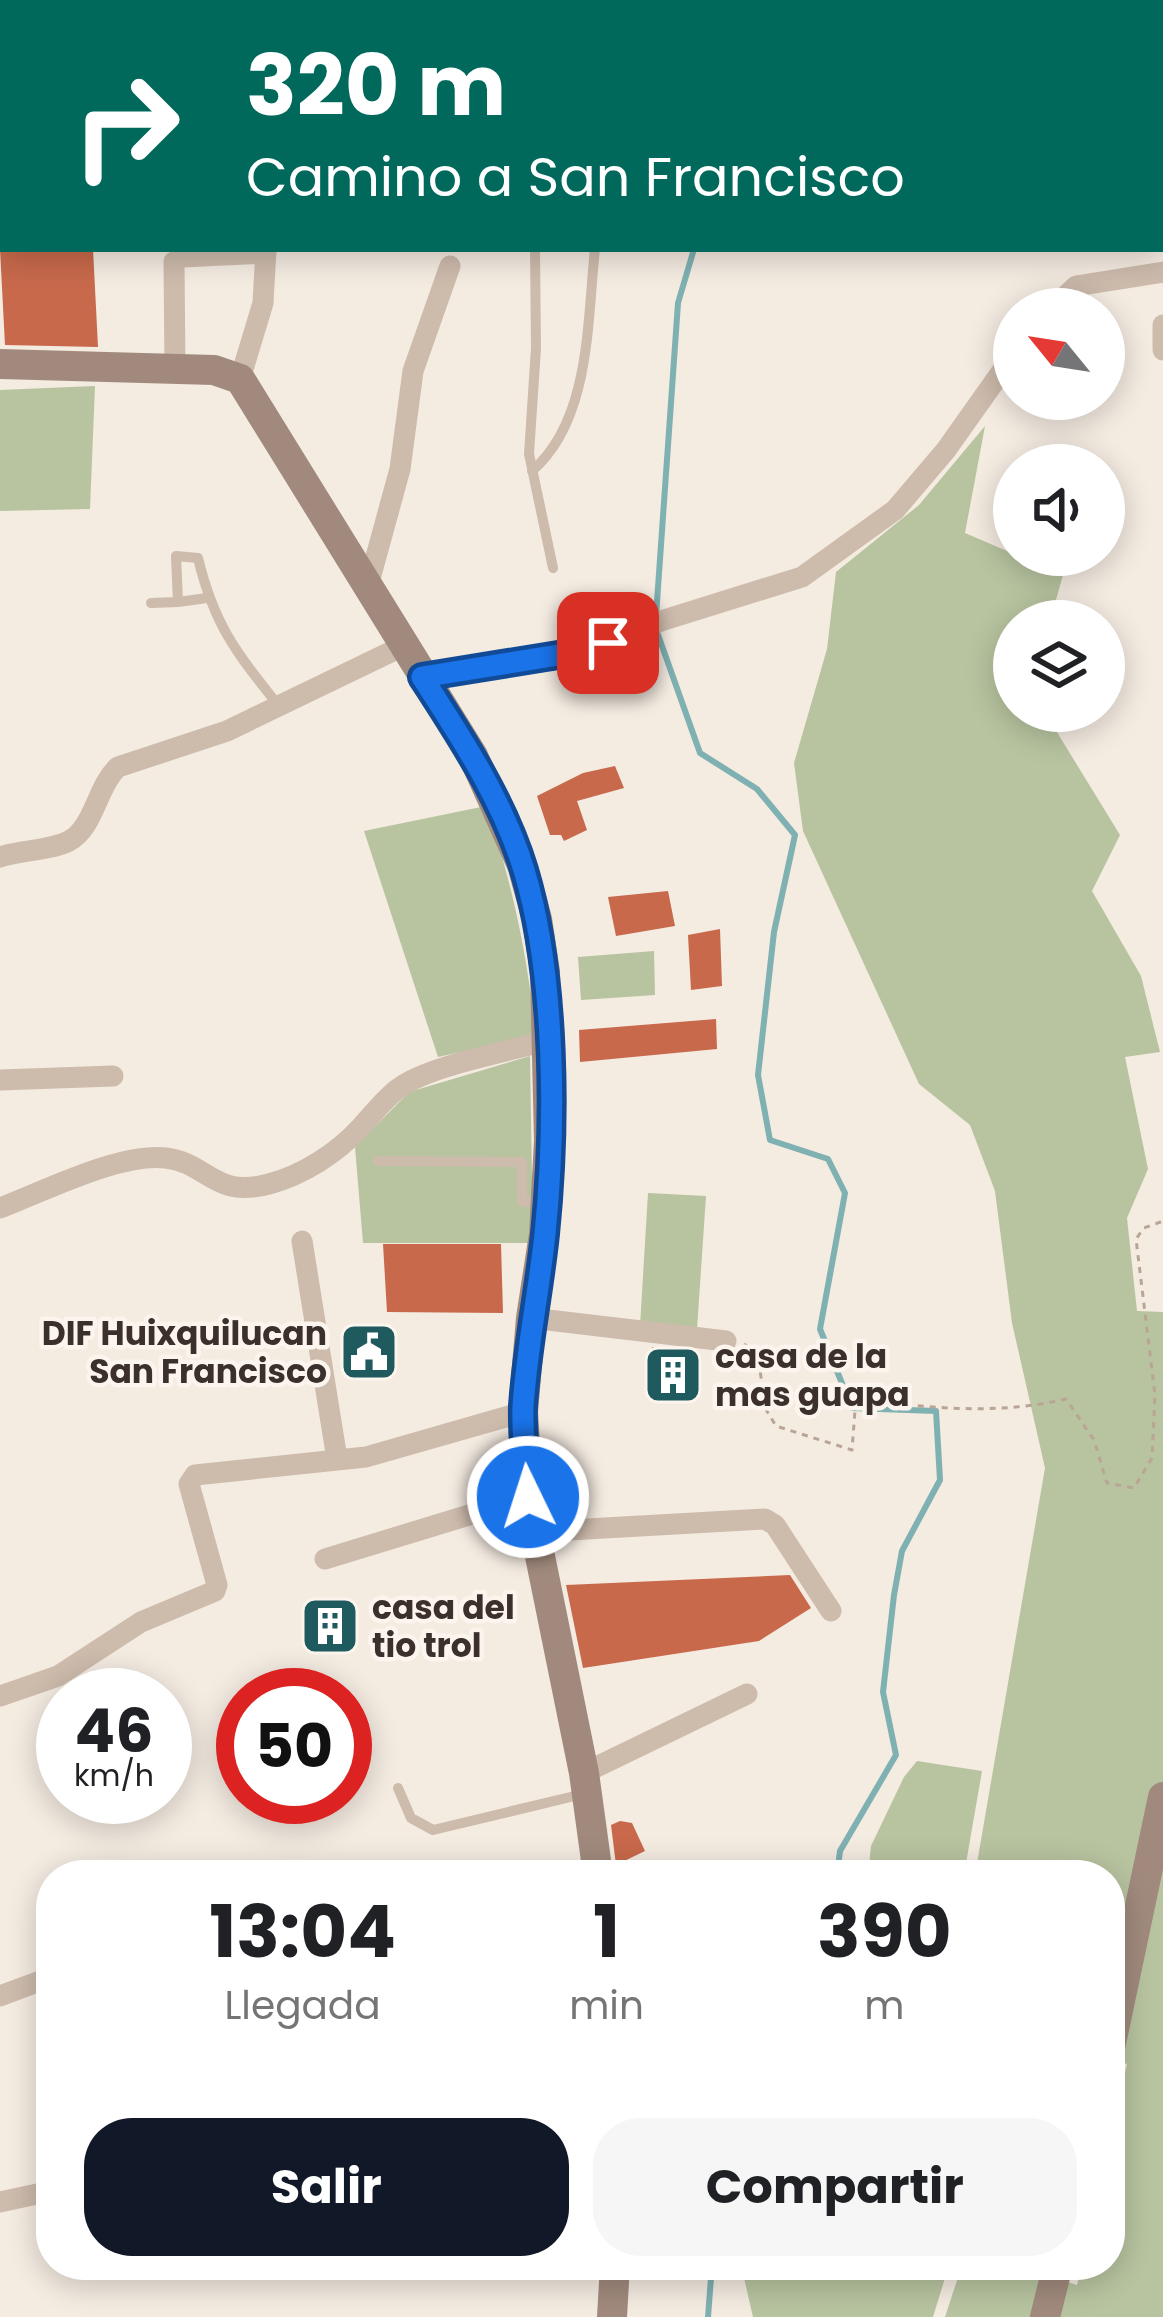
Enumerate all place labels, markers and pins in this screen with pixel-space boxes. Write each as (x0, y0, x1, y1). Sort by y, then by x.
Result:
pin (557, 592, 659, 694)
place label: DIF Huixquilucan San Francisco (42, 1310, 327, 1395)
public building icon: DIF Huixquilucan San Francisco (338, 1321, 400, 1383)
place label: casa de la mas guapa (715, 1333, 910, 1418)
building icon: casa de la mas guapa (642, 1344, 704, 1406)
place label: casa del tio trol (372, 1584, 515, 1669)
building icon: casa del tio trol (299, 1595, 361, 1657)

